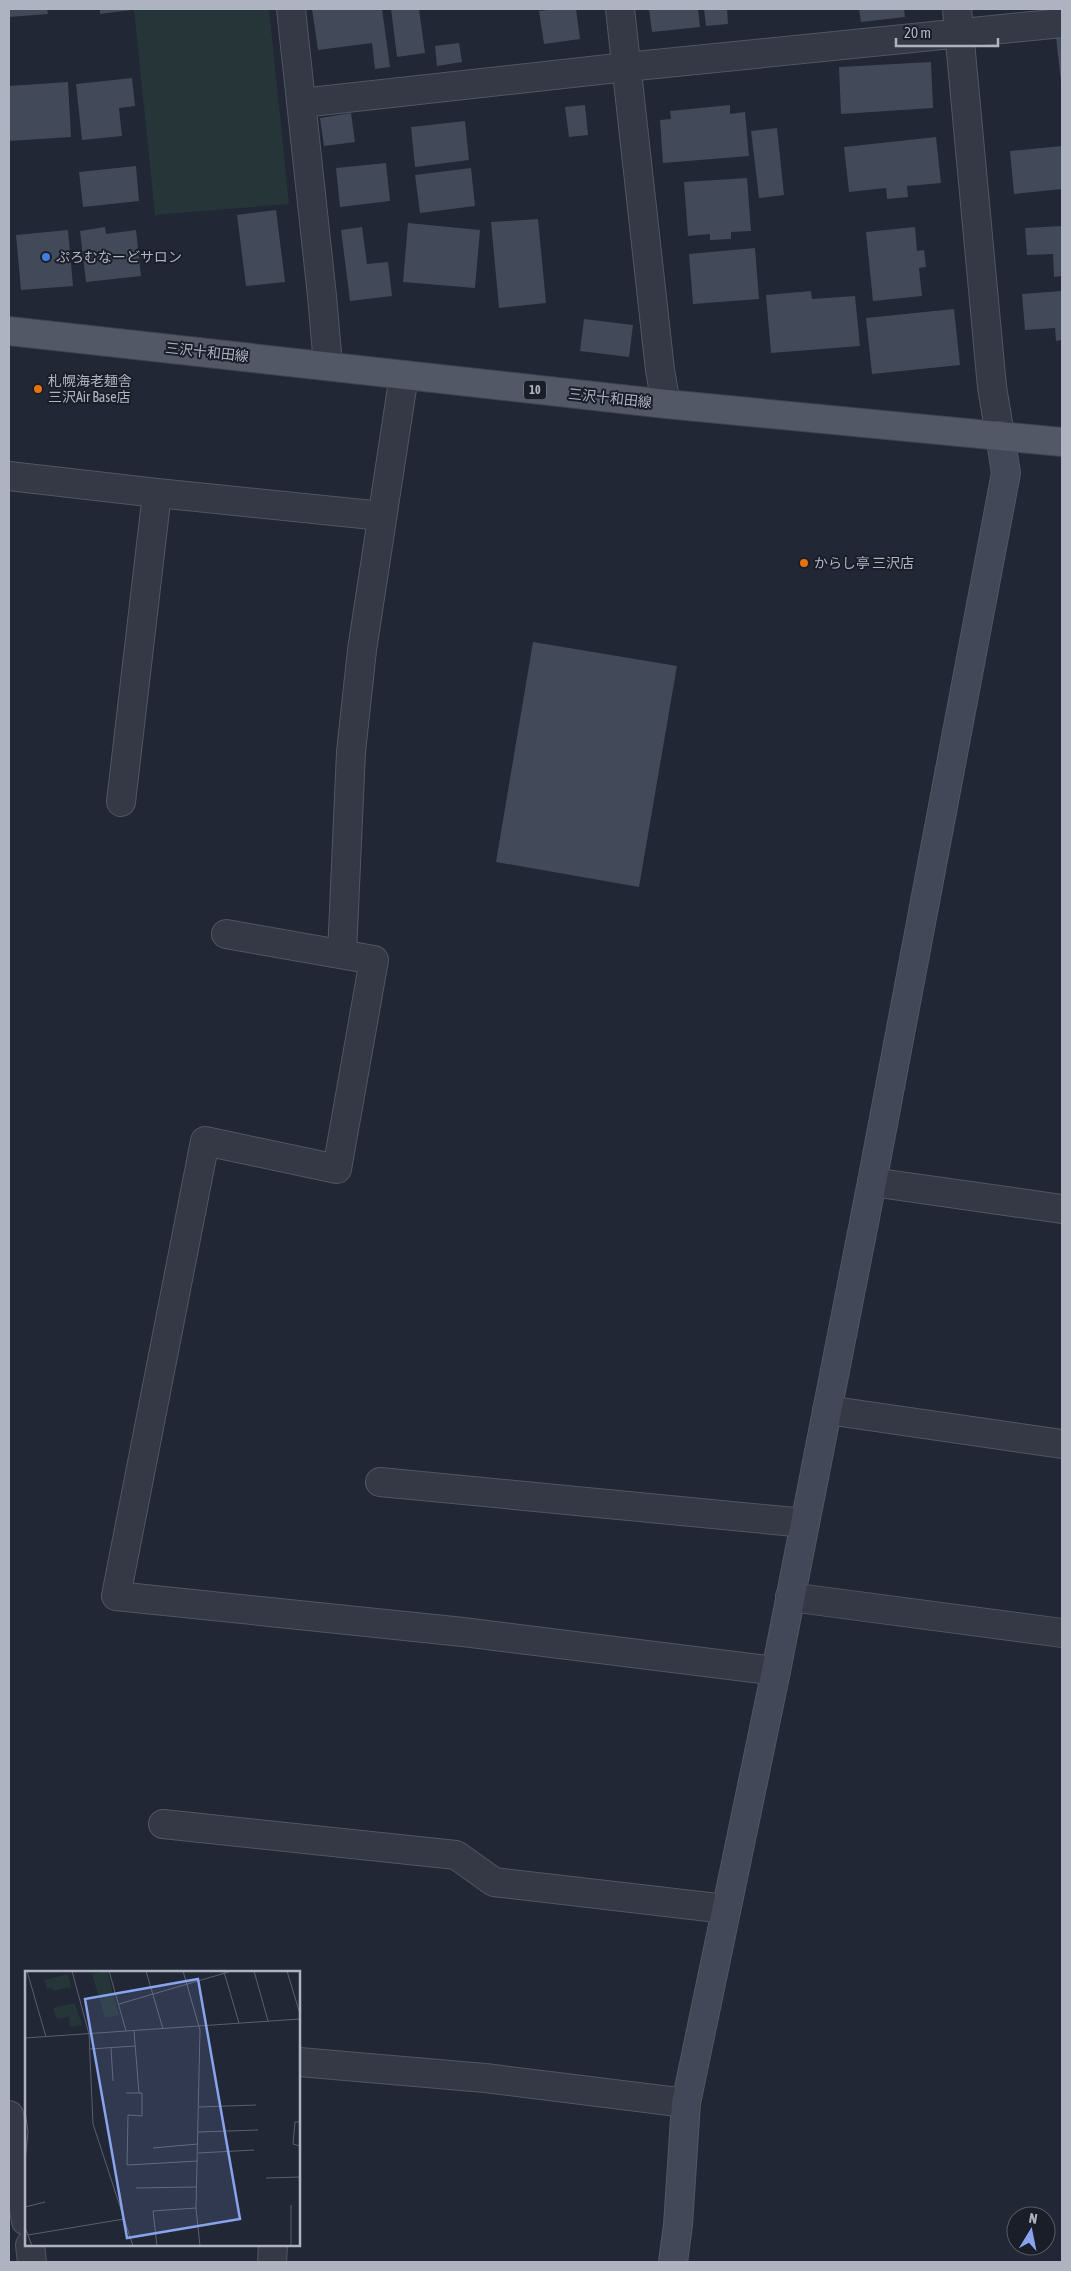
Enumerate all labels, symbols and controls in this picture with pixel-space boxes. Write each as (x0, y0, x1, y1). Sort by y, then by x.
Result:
scale bar (896, 15, 998, 47)
text: 20 m (904, 24, 931, 41)
place label: ぷろむなーどサロン (56, 249, 182, 265)
marker: ぷろむなーどサロン (40, 251, 52, 263)
street label: 三沢十和田線 (164, 340, 250, 364)
place label: 札幌海老麺舎 三沢Air Base店 (48, 373, 132, 405)
road number: 10 (524, 380, 546, 400)
marker: 札幌海老麺舎 三沢Air Base店 (32, 383, 44, 395)
street label: 三沢十和田線 (567, 386, 653, 410)
place label: からし亭 三沢店 (814, 555, 914, 571)
marker: からし亭 三沢店 (798, 557, 810, 569)
inset map (25, 1971, 300, 2246)
north arrow (1006, 2206, 1056, 2256)
text: N (1028, 2210, 1039, 2227)

